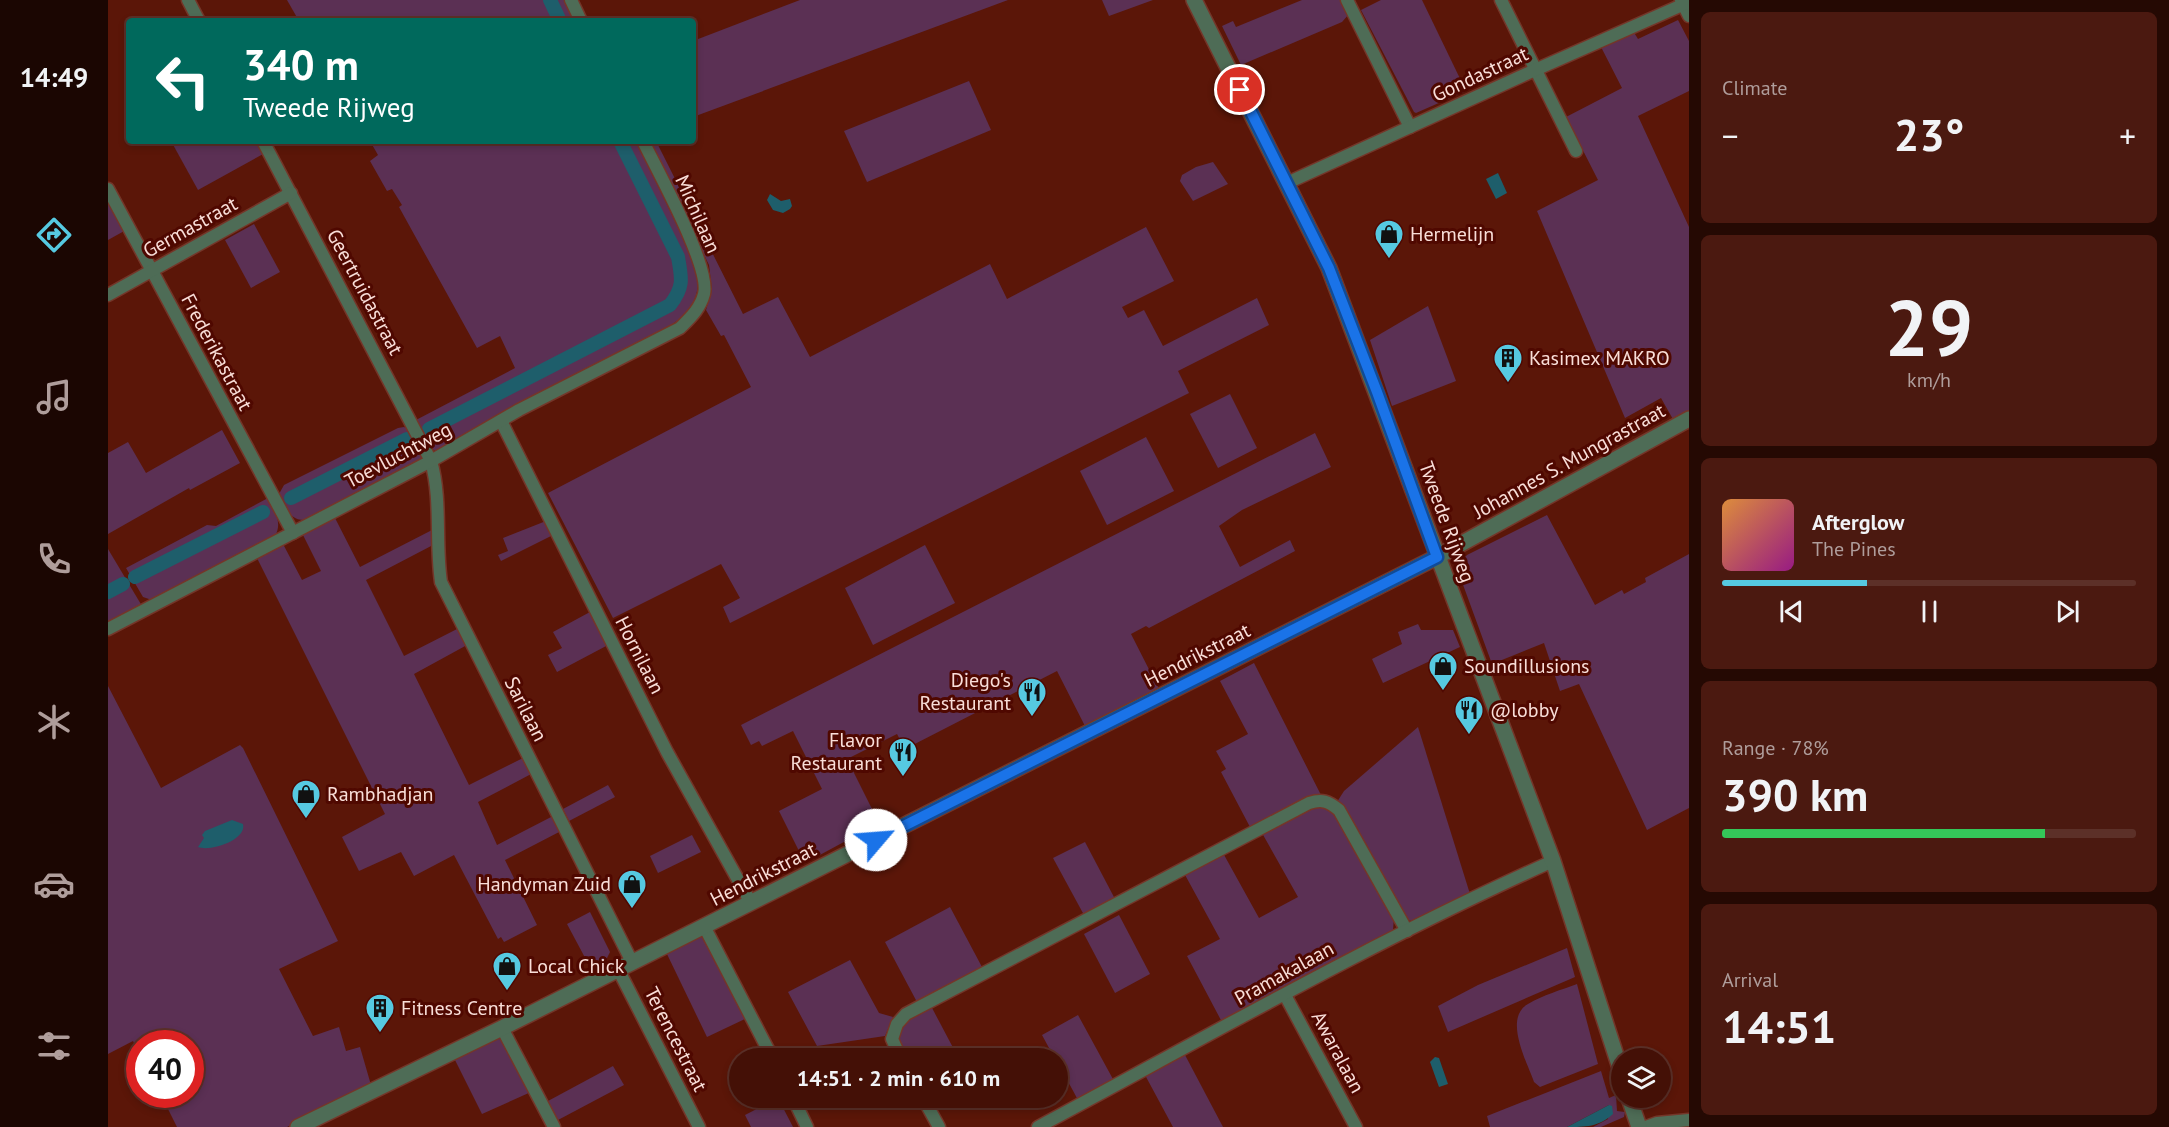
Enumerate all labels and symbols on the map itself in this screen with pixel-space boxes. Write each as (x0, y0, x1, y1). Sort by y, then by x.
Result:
street label: Gondastraat (1428, 40, 1532, 108)
pin (1214, 64, 1265, 115)
street label: Michilaan (669, 171, 727, 257)
street label: Germastraat (138, 190, 242, 264)
shop icon: Hermelijn (1373, 218, 1405, 260)
place label: Hermelijn (1410, 221, 1494, 247)
street label: Geertruidastraat (321, 225, 409, 360)
street label: Frederikastraat (175, 289, 259, 415)
building icon: Kasimex MAKRO (1492, 342, 1524, 384)
place label: Kasimex MAKRO (1529, 345, 1670, 371)
street label: Johannes S. Mungrastraat (1468, 397, 1670, 525)
street label: Toevluchtweg (340, 416, 456, 494)
street label: Tweede Rijweg (1413, 458, 1481, 586)
street label: Hornilaan (609, 612, 671, 698)
street label: Hendrikstraat (1140, 617, 1255, 693)
shop icon: Soundillusions (1427, 650, 1459, 692)
place label: Soundillusions (1464, 653, 1590, 679)
place label: Diego's Restaurant (920, 667, 1011, 716)
street label: Sarilaan (499, 672, 553, 746)
restaurant icon: Diego's Restaurant (1016, 676, 1048, 718)
restaurant icon: @lobby (1453, 694, 1485, 736)
place label: @lobby (1490, 697, 1559, 723)
place label: Flavor Restaurant (791, 727, 882, 776)
restaurant icon: Flavor Restaurant (887, 736, 919, 778)
shop icon: Rambhadjan (290, 778, 322, 820)
place label: Rambhadjan (327, 781, 433, 807)
position arrow (844, 808, 908, 872)
street label: Hendrikstraat (706, 836, 821, 912)
shop icon: Handyman Zuid (616, 868, 648, 910)
place label: Handyman Zuid (477, 871, 611, 897)
street label: Pramakalaan (1230, 935, 1338, 1011)
shop icon: Local Chick (491, 950, 523, 992)
place label: Local Chick (528, 953, 625, 979)
street label: Terencestraat (639, 982, 714, 1096)
building icon: Fitness Centre (364, 992, 396, 1034)
place label: Fitness Centre (401, 995, 522, 1021)
street label: Awaralaan (1306, 1007, 1370, 1097)
speed limit sign: 40 (126, 1030, 204, 1108)

